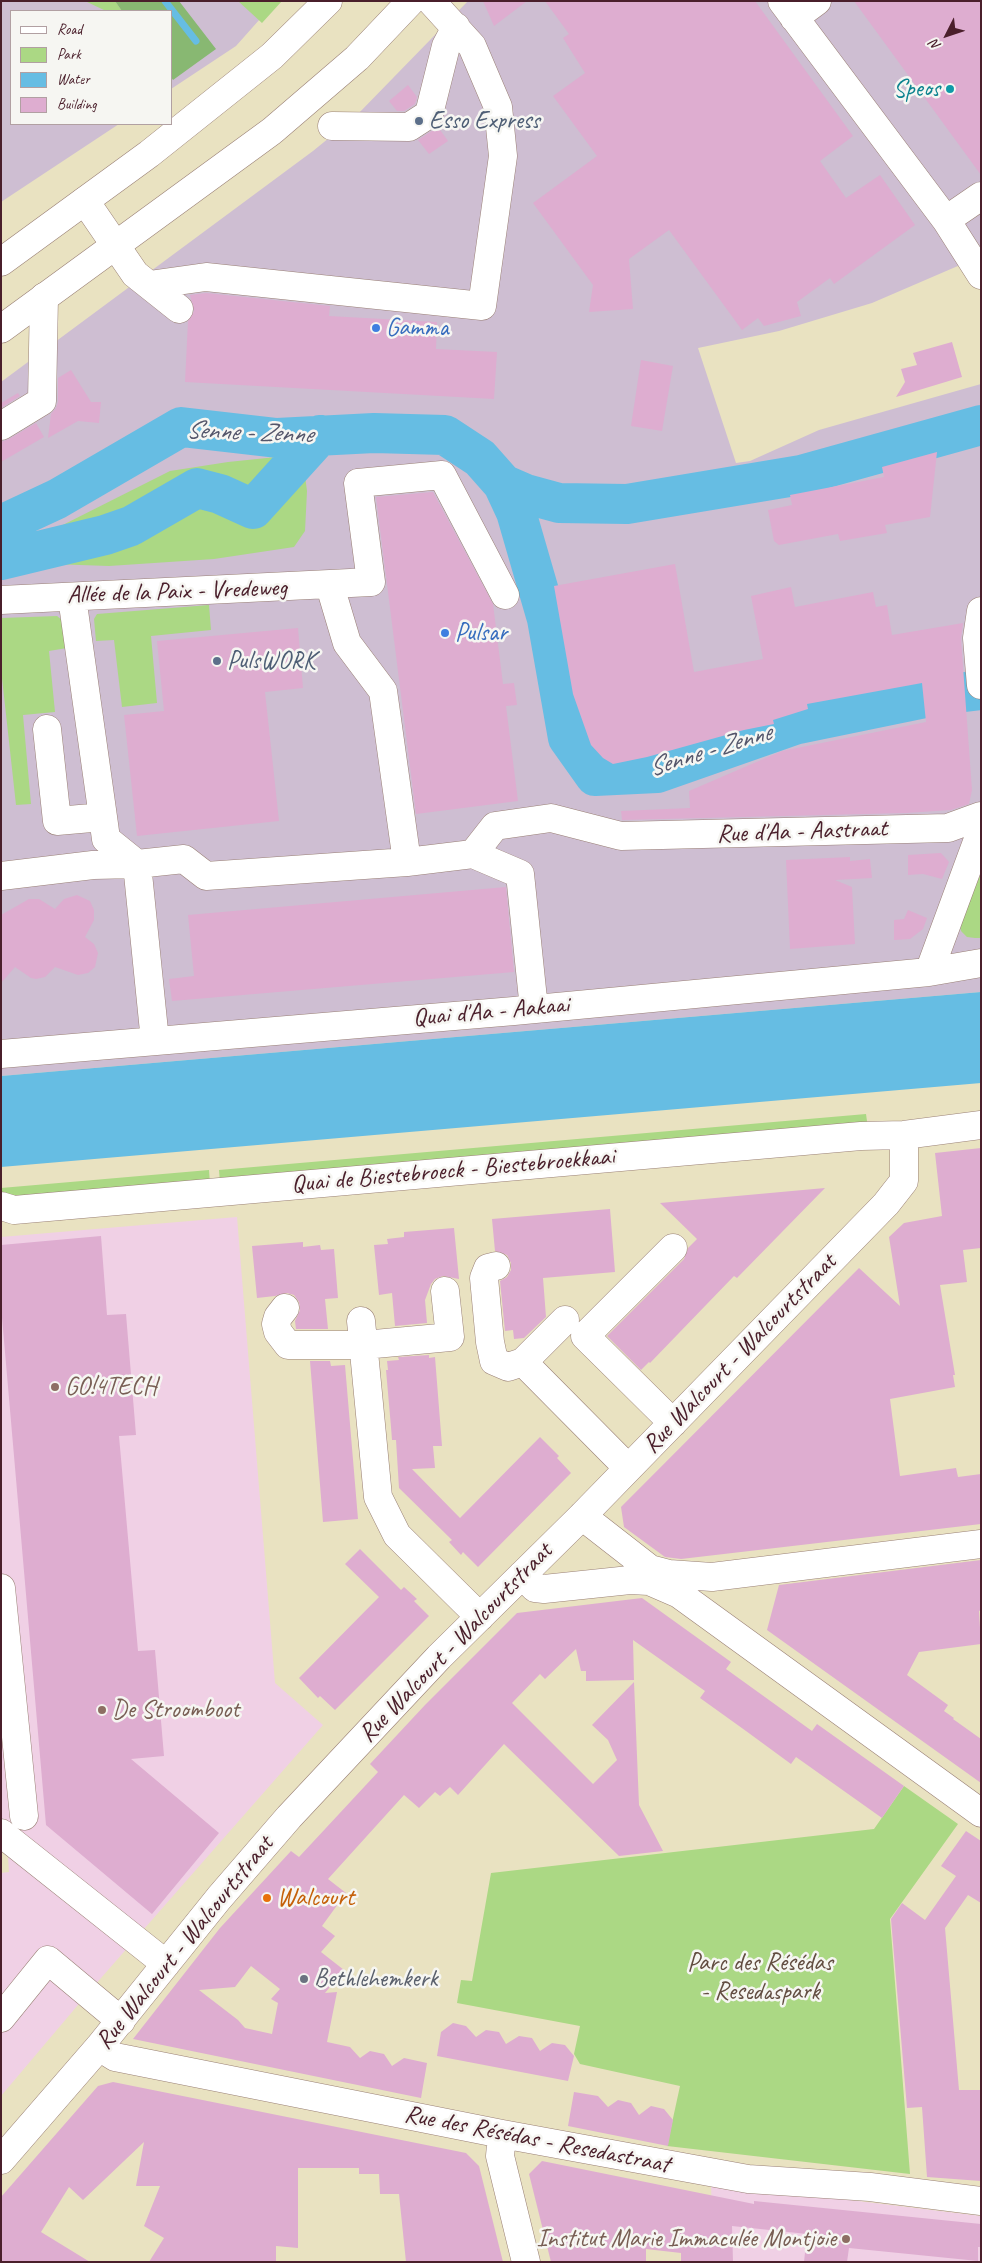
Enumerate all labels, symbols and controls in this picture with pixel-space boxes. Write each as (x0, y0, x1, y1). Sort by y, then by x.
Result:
legend (10, 10, 172, 125)
north arrow (922, 10, 972, 60)
text: Road (57, 20, 82, 39)
text: N (926, 36, 945, 54)
text: Park (57, 45, 81, 64)
text: Water (57, 70, 90, 89)
place label: Speos (893, 74, 940, 104)
marker: Speos (944, 83, 956, 95)
text: Building (57, 95, 96, 114)
place label: Esso Express (429, 106, 540, 136)
marker: Esso Express (413, 115, 425, 127)
place label: Gamma (386, 313, 448, 343)
marker: Gamma (370, 322, 382, 334)
water label: Senne - Zenne (185, 415, 313, 451)
street label: Allée de la Paix - Vredeweg (66, 573, 288, 611)
place label: Pulsar (455, 618, 507, 648)
marker: Pulsar (439, 627, 451, 639)
place label: PulsWORK (227, 646, 315, 676)
marker: PulsWORK (211, 655, 223, 667)
water label: Senne - Zenne (645, 718, 775, 784)
street label: Rue d'Aa - Aastraat (716, 814, 888, 850)
street label: Quai d'Aa - Aakaai (412, 990, 570, 1034)
street label: Quai de Biestebroeck - Biestebroekkaai (290, 1142, 616, 1200)
street label: Rue Walcourt - Walcourtstraat (637, 1248, 843, 1460)
place label: GO!4TECH (65, 1372, 157, 1402)
marker: GO!4TECH (49, 1381, 61, 1393)
street label: Rue Walcourt - Walcourtstraat (353, 1537, 559, 1749)
place label: De Stroomboot (112, 1695, 239, 1725)
marker: De Stroomboot (96, 1704, 108, 1716)
street label: Rue Walcourt - Walcourtstraat (90, 1830, 280, 2056)
place label: Walcourt (277, 1883, 354, 1913)
marker: Walcourt (261, 1892, 273, 1904)
park label: Parc des Résédas - Resedaspark (687, 1948, 833, 2007)
place label: Bethlehemkerk (314, 1964, 437, 1994)
marker: Bethlehemkerk (298, 1973, 310, 1985)
street label: Rue des Résédas - Resedastraat (402, 2100, 672, 2180)
place label: Institut Marie Immaculée Montjoie (537, 2224, 836, 2254)
marker: Institut Marie Immaculée Montjoie (840, 2233, 852, 2245)

